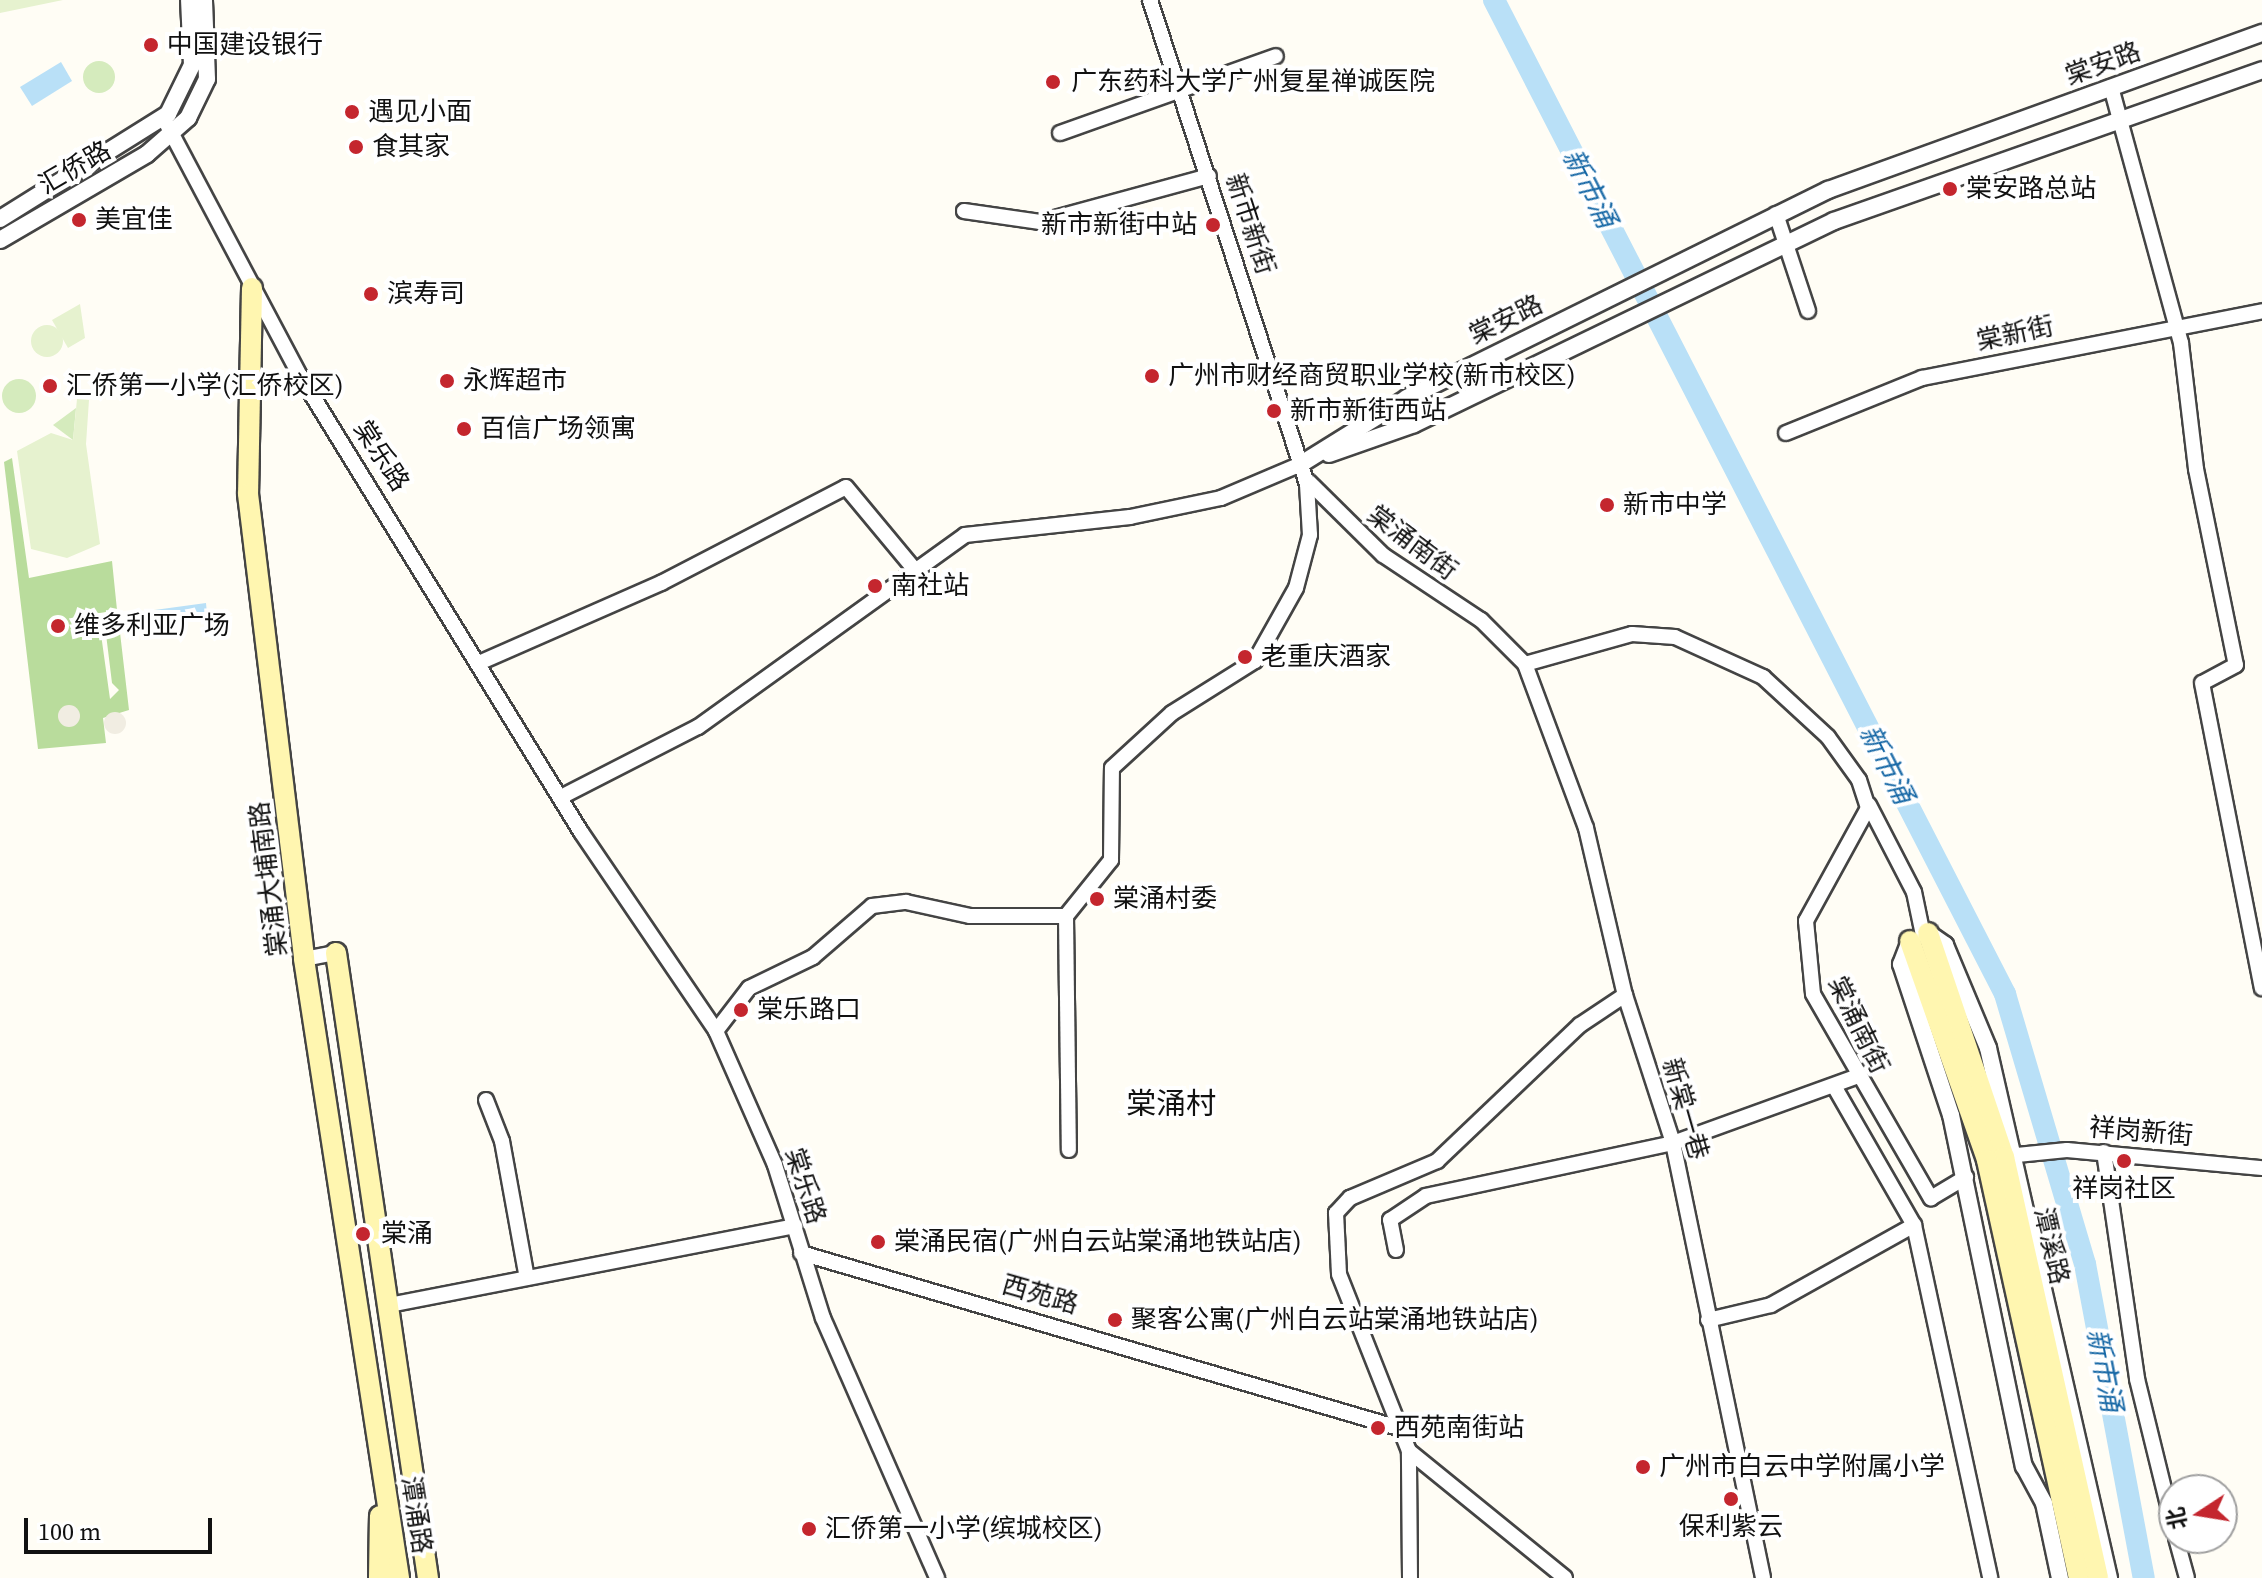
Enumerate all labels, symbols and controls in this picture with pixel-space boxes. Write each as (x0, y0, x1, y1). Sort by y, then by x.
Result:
place label: 中国建设银行 (167, 29, 323, 61)
marker: 中国建设银行 (142, 36, 160, 54)
street label: 棠安路 (2061, 36, 2145, 92)
place label: 广东药科大学广州复星禅诚医院 (1071, 66, 1435, 98)
marker: 广东药科大学广州复星禅诚医院 (1042, 71, 1064, 93)
place label: 遇见小面 (368, 96, 472, 128)
marker: 遇见小面 (343, 103, 361, 121)
place label: 食其家 (372, 131, 450, 163)
street label: 汇侨路 (33, 135, 117, 201)
marker: 食其家 (347, 138, 365, 156)
water label: 新市涌 (1556, 143, 1624, 233)
street label: 新市新街 (1219, 170, 1281, 278)
place label: 棠安路总站 (1966, 173, 2096, 205)
marker: 棠安路总站 (1941, 180, 1959, 198)
place label: 美宜佳 (95, 204, 173, 236)
place label: 新市新街中站 (1041, 209, 1197, 241)
marker: 美宜佳 (70, 211, 88, 229)
marker: 新市新街中站 (1204, 216, 1222, 234)
place label: 滨寿司 (387, 278, 465, 310)
marker: 滨寿司 (362, 285, 380, 303)
street label: 棠安路 (1464, 289, 1548, 351)
street label: 棠新街 (1974, 311, 2056, 357)
place label: 广州市财经商贸职业学校(新市校区) (1168, 360, 1576, 392)
place label: 永辉超市 (463, 365, 567, 397)
marker: 广州市财经商贸职业学校(新市校区) (1143, 367, 1161, 385)
place label: 汇侨第一小学(汇侨校区) (66, 370, 344, 402)
marker: 永辉超市 (438, 372, 456, 390)
marker: 汇侨第一小学(汇侨校区) (41, 377, 59, 395)
place label: 新市新街西站 (1290, 395, 1446, 427)
marker: 新市新街西站 (1265, 402, 1283, 420)
place label: 百信广场领寓 (480, 413, 636, 445)
street label: 棠乐路 (347, 415, 415, 497)
marker: 百信广场领寓 (455, 420, 473, 438)
place label: 新市中学 (1623, 489, 1727, 521)
marker: 新市中学 (1598, 496, 1616, 514)
street label: 棠涌南街 (1361, 499, 1463, 587)
place label: 南社站 (891, 570, 969, 602)
marker: 南社站 (866, 577, 884, 595)
place label: 维多利亚广场 (74, 610, 230, 642)
marker: 维多利亚广场 (49, 617, 67, 635)
place label: 老重庆酒家 (1261, 641, 1391, 673)
marker: 老重庆酒家 (1236, 648, 1254, 666)
water label: 新市涌 (1853, 719, 1921, 809)
street label: 棠涌大埔南路 (244, 800, 294, 958)
place label: 棠涌村委 (1113, 883, 1217, 915)
marker: 棠涌村委 (1088, 890, 1106, 908)
street label: 棠涌南街 (1821, 971, 1895, 1079)
place label: 棠乐路口 (757, 994, 861, 1026)
marker: 棠乐路口 (732, 1001, 750, 1019)
street label: 新棠一巷 (1656, 1055, 1714, 1163)
district label: 棠涌村 (1126, 1086, 1216, 1122)
street label: 祥岗新街 (2088, 1112, 2194, 1152)
street label: 棠乐路 (778, 1144, 832, 1228)
marker: 祥岗社区 (2115, 1152, 2133, 1170)
place label: 祥岗社区 (2072, 1173, 2176, 1205)
street label: 潭溪路 (2027, 1204, 2075, 1288)
place label: 棠涌 (381, 1218, 433, 1250)
marker: 棠涌 (352, 1223, 374, 1245)
place label: 棠涌民宿(广州白云站棠涌地铁站店) (894, 1226, 1302, 1258)
marker: 棠涌民宿(广州白云站棠涌地铁站店) (869, 1233, 887, 1251)
street label: 西苑路 (998, 1269, 1082, 1321)
place label: 聚客公寓(广州白云站棠涌地铁站店) (1131, 1304, 1539, 1336)
marker: 聚客公寓(广州白云站棠涌地铁站店) (1106, 1311, 1124, 1329)
water label: 新市涌 (2080, 1326, 2130, 1414)
place label: 西苑南街站 (1394, 1412, 1524, 1444)
marker: 西苑南街站 (1369, 1419, 1387, 1437)
place label: 广州市白云中学附属小学 (1659, 1451, 1945, 1483)
marker: 广州市白云中学附属小学 (1634, 1458, 1652, 1476)
street label: 潭涌路 (394, 1474, 438, 1556)
north arrow (2158, 1474, 2238, 1554)
marker: 保利紫云 (1722, 1490, 1740, 1508)
scale bar (28, 1502, 216, 1552)
text: 北 (2160, 1505, 2193, 1532)
place label: 保利紫云 (1679, 1511, 1783, 1543)
place label: 汇侨第一小学(缤城校区) (825, 1513, 1103, 1545)
text: 100 m (38, 1515, 101, 1548)
marker: 汇侨第一小学(缤城校区) (800, 1520, 818, 1538)

